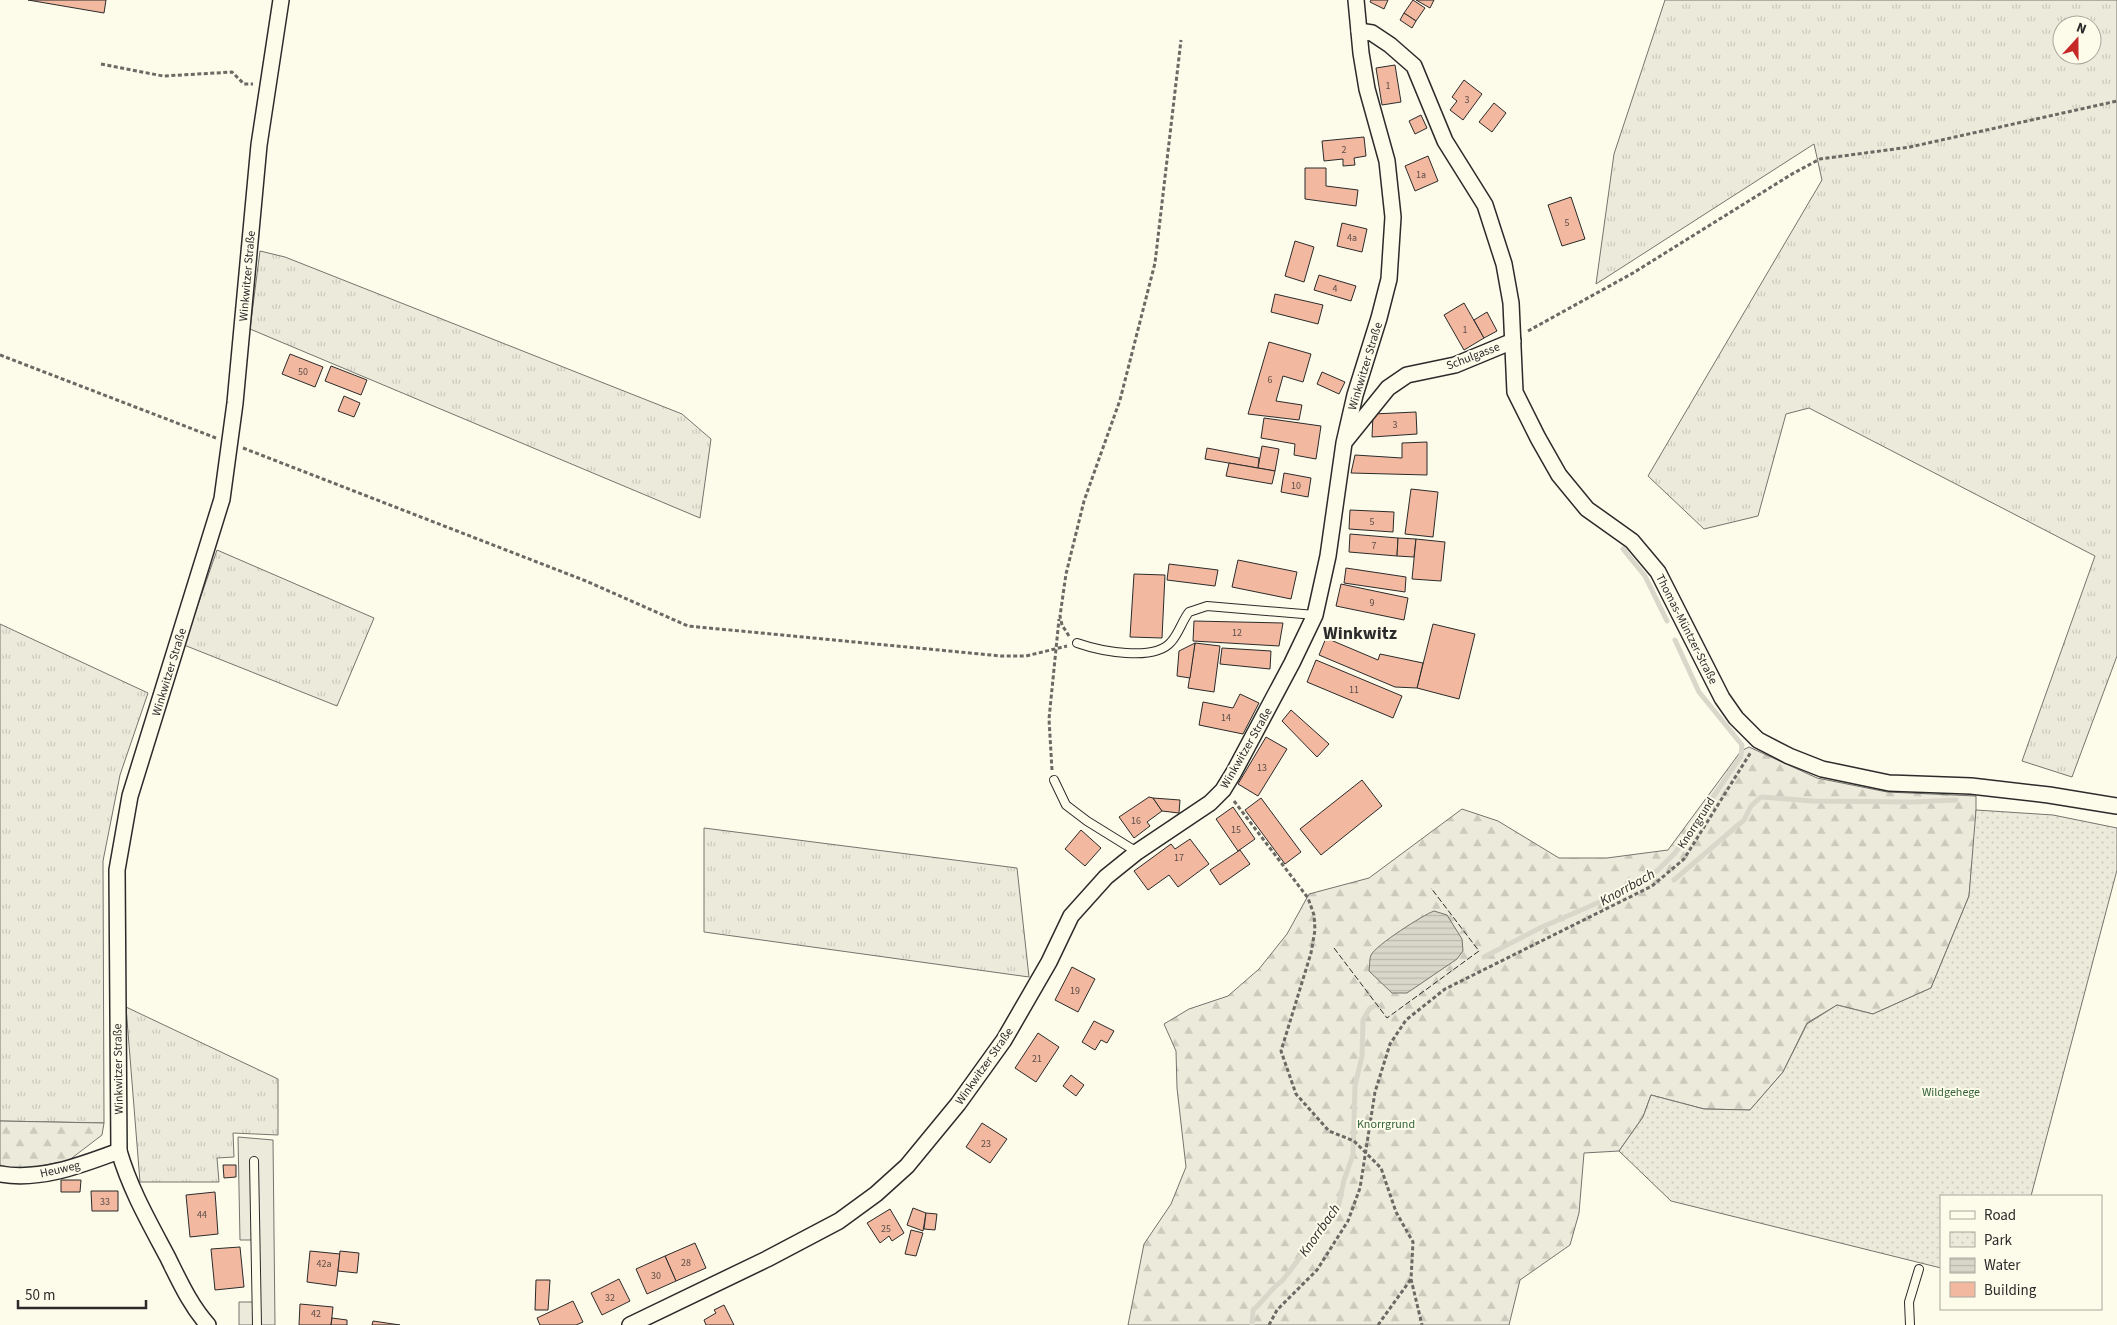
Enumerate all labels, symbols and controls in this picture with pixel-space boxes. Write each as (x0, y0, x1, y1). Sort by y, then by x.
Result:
north arrow (2052, 15, 2102, 65)
text: N (2073, 18, 2089, 40)
house number: 1 (1386, 79, 1391, 93)
house number: 3 (1465, 93, 1470, 107)
house number: 2 (1342, 143, 1347, 157)
house number: 1a (1416, 168, 1426, 182)
house number: 5 (1565, 216, 1570, 230)
street label: Winkwitzer Straße (235, 230, 260, 322)
house number: 4a (1347, 231, 1357, 245)
house number: 4 (1333, 282, 1338, 296)
street label: Winkwitzer Straße (1344, 320, 1387, 412)
house number: 1 (1463, 323, 1468, 337)
street label: Schulgasse (1444, 338, 1502, 374)
house number: 50 (298, 365, 308, 379)
house number: 6 (1268, 373, 1273, 387)
house number: 3 (1393, 418, 1398, 432)
house number: 10 (1291, 479, 1301, 493)
house number: 5 (1370, 515, 1375, 529)
house number: 7 (1372, 539, 1377, 553)
street label: Thomas-Müntzer-Straße (1651, 571, 1722, 687)
house number: 9 (1370, 596, 1375, 610)
district label: Winkwitz (1323, 621, 1397, 646)
street label: Winkwitzer Straße (148, 626, 191, 718)
house number: 12 (1232, 626, 1242, 640)
house number: 11 (1349, 683, 1359, 697)
street label: Winkwitzer Straße (1216, 705, 1277, 792)
house number: 14 (1221, 711, 1231, 725)
house number: 13 (1257, 761, 1267, 775)
street label: Knorrgrund (1673, 794, 1719, 852)
house number: 16 (1131, 814, 1141, 828)
house number: 15 (1231, 823, 1241, 837)
house number: 17 (1174, 851, 1184, 865)
water label: Knorrbach (1596, 865, 1659, 911)
house number: 19 (1070, 984, 1080, 998)
street label: Winkwitzer Straße (109, 1023, 128, 1115)
street label: Winkwitzer Straße (951, 1024, 1017, 1108)
house number: 21 (1032, 1052, 1042, 1066)
park label: Wildgehege (1922, 1084, 1980, 1101)
park label: Knorrgrund (1357, 1116, 1415, 1133)
house number: 23 (981, 1137, 991, 1151)
street label: Heuweg (38, 1157, 82, 1182)
house number: 33 (100, 1195, 110, 1209)
legend (1940, 1195, 2102, 1310)
water label: Knorrbach (1294, 1200, 1345, 1261)
text: Road (1984, 1205, 2016, 1226)
house number: 44 (197, 1208, 207, 1222)
house number: 25 (881, 1222, 891, 1236)
text: Park (1984, 1230, 2013, 1251)
text: Water (1984, 1255, 2021, 1276)
house number: 28 (681, 1256, 691, 1270)
house number: 42a (317, 1257, 331, 1271)
house number: 30 (651, 1269, 661, 1283)
scale bar (18, 1278, 145, 1310)
text: Building (1984, 1280, 2037, 1301)
text: 50 m (25, 1285, 55, 1306)
house number: 32 (605, 1291, 615, 1305)
house number: 42 (311, 1307, 321, 1321)

